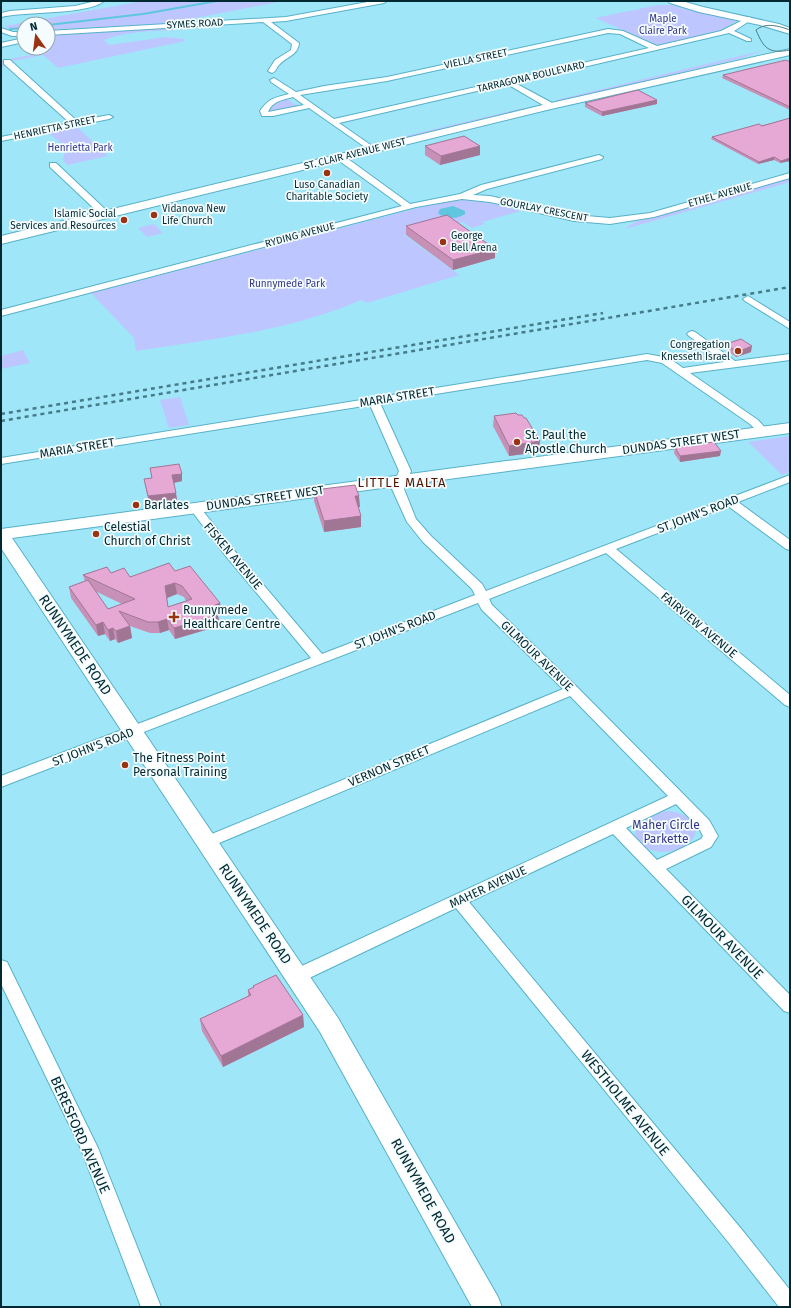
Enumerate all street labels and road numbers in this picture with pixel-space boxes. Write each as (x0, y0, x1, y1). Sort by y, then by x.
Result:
street label: SYMES ROAD (166, 17, 224, 31)
street label: VIELLA STREET (443, 46, 510, 72)
street label: TARRAGONA BOULEVARD (476, 59, 586, 95)
street label: HENRIETTA STREET (13, 113, 98, 143)
street label: ST. CLAIR AVENUE WEST (303, 135, 408, 172)
street label: ETHEL AVENUE (687, 180, 753, 210)
street label: GOURLAY CRESCENT (499, 196, 590, 225)
street label: RYDING AVENUE (264, 220, 336, 250)
street label: MARIA STREET (358, 384, 436, 410)
street label: DUNDAS STREET WEST (621, 427, 742, 457)
street label: MARIA STREET (38, 435, 116, 461)
street label: DUNDAS STREET WEST (205, 483, 326, 513)
street label: ST JOHN'S ROAD (655, 492, 741, 536)
street label: FISKEN AVENUE (201, 520, 265, 592)
street label: FAIRVIEW AVENUE (658, 589, 740, 661)
street label: RUNNYMEDE ROAD (35, 591, 115, 699)
street label: ST JOHN'S ROAD (352, 608, 438, 652)
street label: GILMOUR AVENUE (498, 618, 576, 694)
street label: ST JOHN'S ROAD (50, 725, 136, 769)
street label: VERNON STREET (346, 742, 433, 789)
street label: RUNNYMEDE ROAD (215, 860, 295, 968)
street label: MAHER AVENUE (447, 863, 529, 911)
street label: GILMOUR AVENUE (677, 891, 767, 983)
street label: WESTHOLME AVENUE (577, 1047, 673, 1159)
street label: BERESFORD AVENUE (47, 1074, 113, 1196)
street label: RUNNYMEDE ROAD (387, 1135, 459, 1247)

